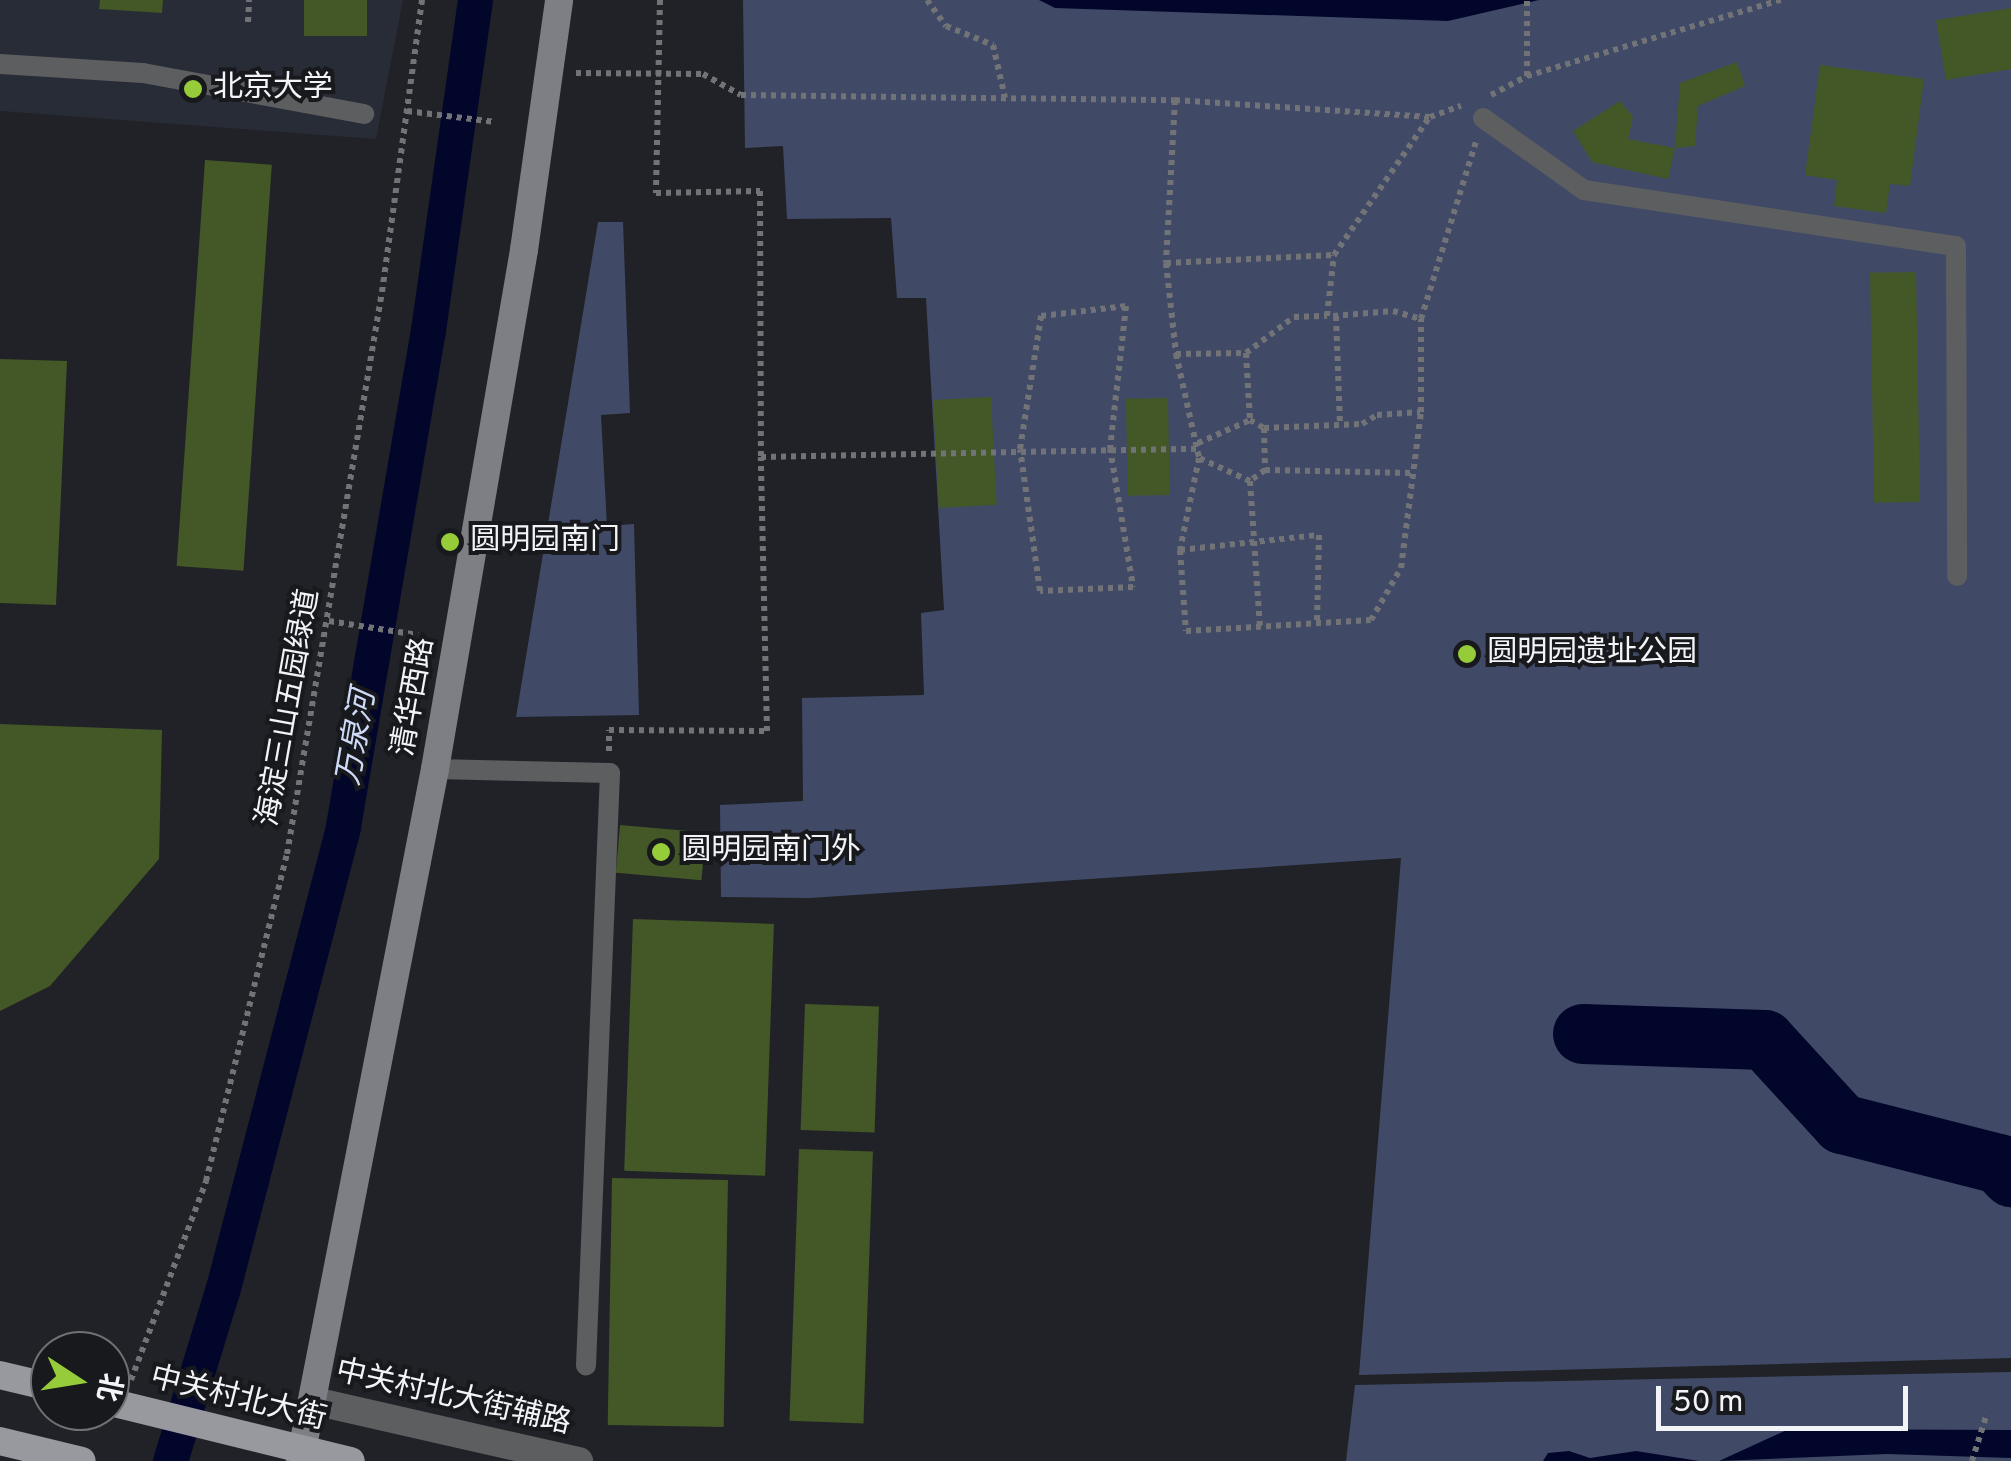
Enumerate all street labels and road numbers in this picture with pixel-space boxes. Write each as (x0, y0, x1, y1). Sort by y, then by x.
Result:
street label: 海淀三山五园绿道 (251, 587, 329, 829)
street label: 清华西路 (387, 635, 443, 759)
street label: 中关村北大街辅路 (332, 1354, 574, 1444)
street label: 中关村北大街 (146, 1361, 330, 1439)

